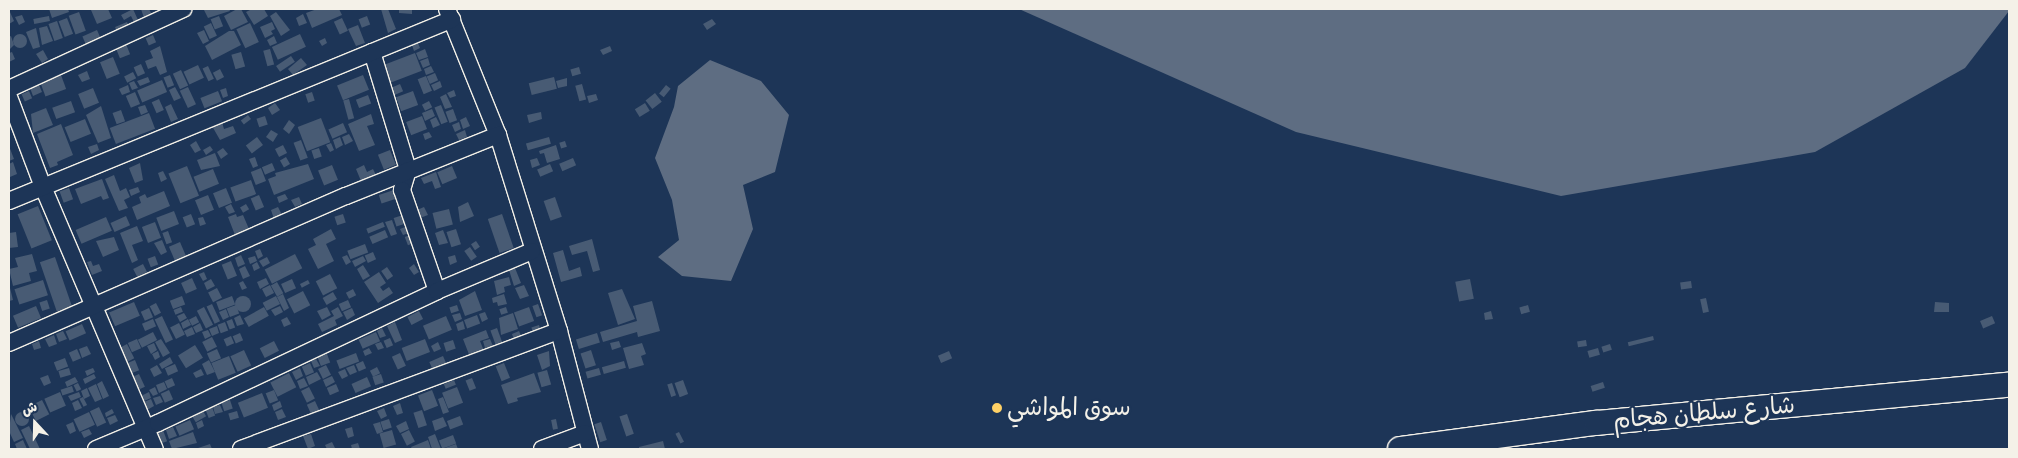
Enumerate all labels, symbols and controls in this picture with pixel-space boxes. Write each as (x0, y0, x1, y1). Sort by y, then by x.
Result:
street label: شارع سلطان هجام (1612, 391, 1796, 435)
place label: سوق المواشي (1007, 394, 1131, 422)
north arrow (10, 398, 60, 448)
text: ش (19, 398, 40, 419)
marker: سوق المواشي (991, 402, 1003, 414)

